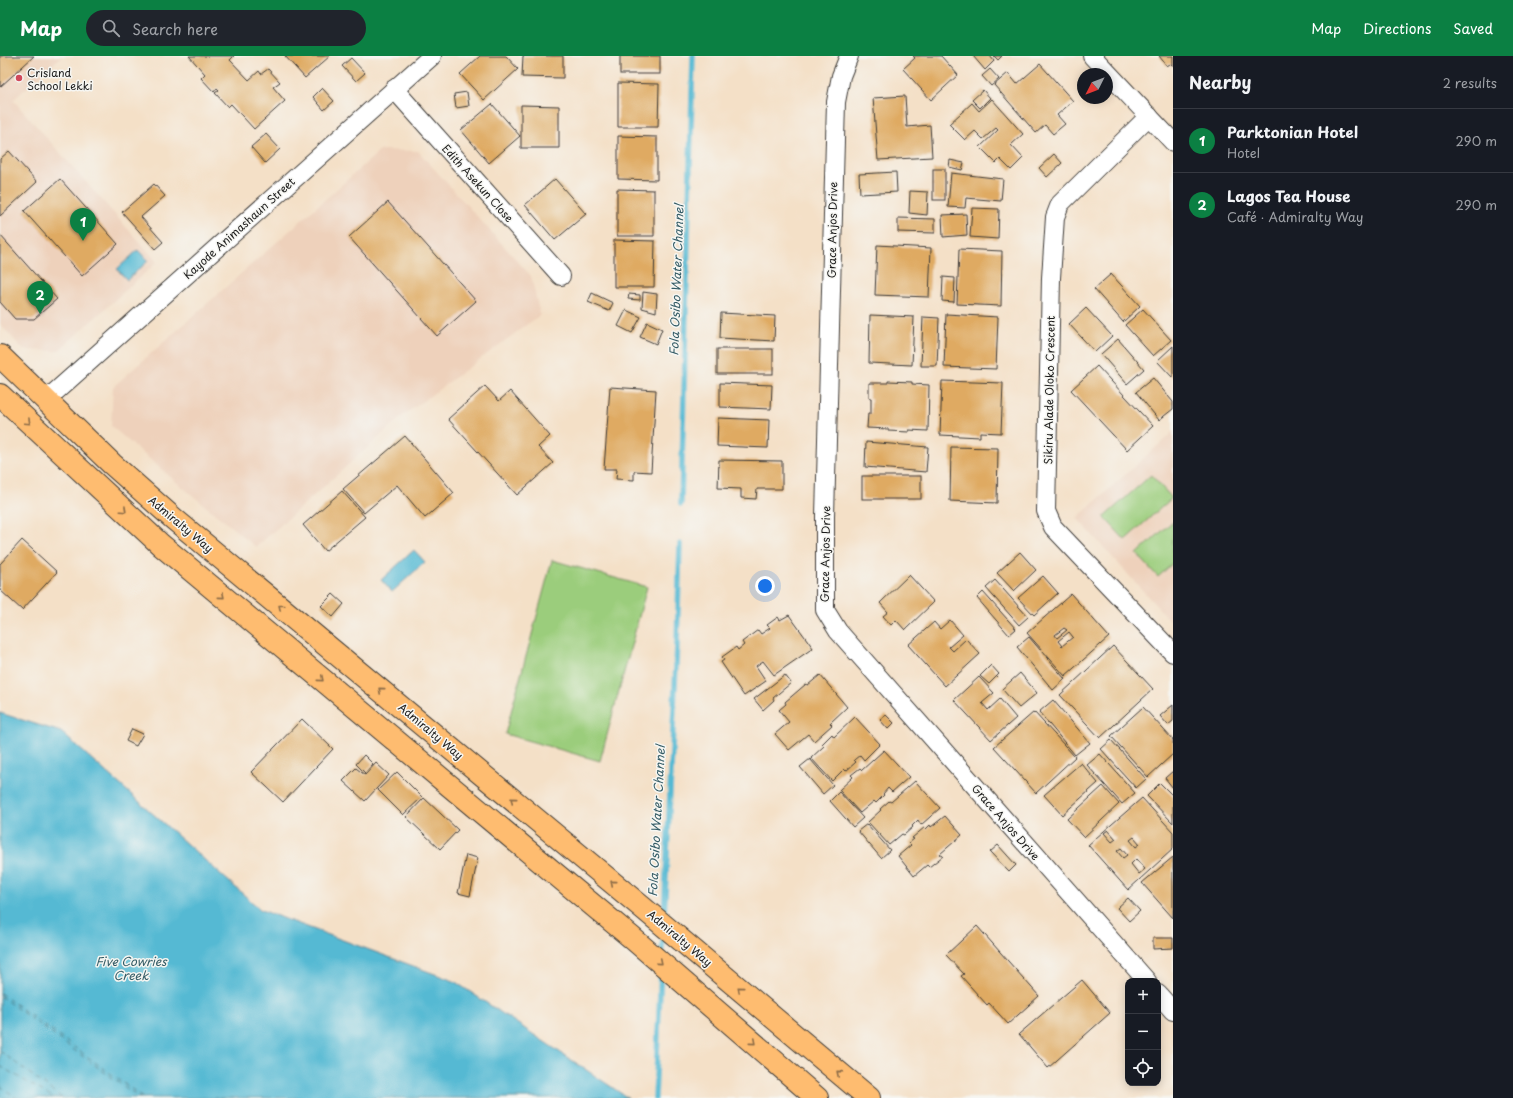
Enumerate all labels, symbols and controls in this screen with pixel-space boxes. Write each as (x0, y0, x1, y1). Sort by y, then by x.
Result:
search box (86, 10, 366, 46)
text: Map (20, 14, 62, 42)
icon: search (100, 17, 122, 39)
text: Search here (132, 17, 218, 40)
text: Map (1311, 18, 1341, 39)
text: Directions (1363, 18, 1431, 39)
text: Saved (1453, 18, 1493, 39)
place label: Crisland School Lekki (27, 64, 93, 94)
north arrow (1077, 68, 1113, 104)
text: Nearby (1189, 69, 1251, 95)
marker: Crisland School Lekki (14, 73, 24, 83)
text: 2 results (1443, 73, 1497, 92)
text: Parktonian Hotel (1227, 120, 1358, 143)
text: 1 (1199, 131, 1205, 150)
text: 290 m (1456, 131, 1497, 150)
street label: Edith Asekun Close (438, 140, 518, 226)
text: Hotel (1227, 143, 1260, 162)
street label: Kayode Animashaun Street (179, 173, 299, 283)
street label: Grace Anjos Drive (823, 182, 841, 278)
text: Lagos Tea House (1227, 184, 1350, 207)
text: 2 (1197, 195, 1207, 214)
text: 290 m (1456, 195, 1497, 214)
water label: Fola Osibo Water Channel (664, 202, 688, 356)
text: Café · Admiralty Way (1227, 207, 1363, 226)
pin: 1 (70, 208, 96, 241)
pin: 2 (27, 281, 53, 314)
street label: Sikiru Alade Oloko Crescent (1039, 315, 1059, 465)
one-way arrow (23, 417, 31, 424)
street label: Admiralty Way (145, 492, 217, 556)
one-way arrow (119, 505, 127, 513)
street label: Grace Anjos Drive (816, 506, 834, 602)
your location (755, 576, 775, 596)
one-way arrow (217, 591, 224, 598)
one-way arrow (278, 605, 285, 612)
one-way arrow (317, 674, 324, 681)
one-way arrow (378, 687, 386, 694)
street label: Admiralty Way (395, 699, 467, 763)
water label: Fola Osibo Water Channel (643, 743, 669, 897)
street label: Grace Anjos Drive (968, 780, 1044, 864)
one-way arrow (511, 797, 518, 804)
one-way arrow (611, 880, 618, 887)
street label: Admiralty Way (644, 906, 716, 970)
water label: Five Cowries Creek (95, 952, 168, 984)
one-way arrow (656, 958, 663, 965)
map controls (1125, 978, 1161, 1086)
button: + (1125, 978, 1161, 1014)
one-way arrow (737, 987, 744, 994)
button: − (1125, 1014, 1161, 1050)
one-way arrow (748, 1038, 756, 1045)
button: locate (1125, 1050, 1161, 1086)
one-way arrow (837, 1070, 844, 1077)

